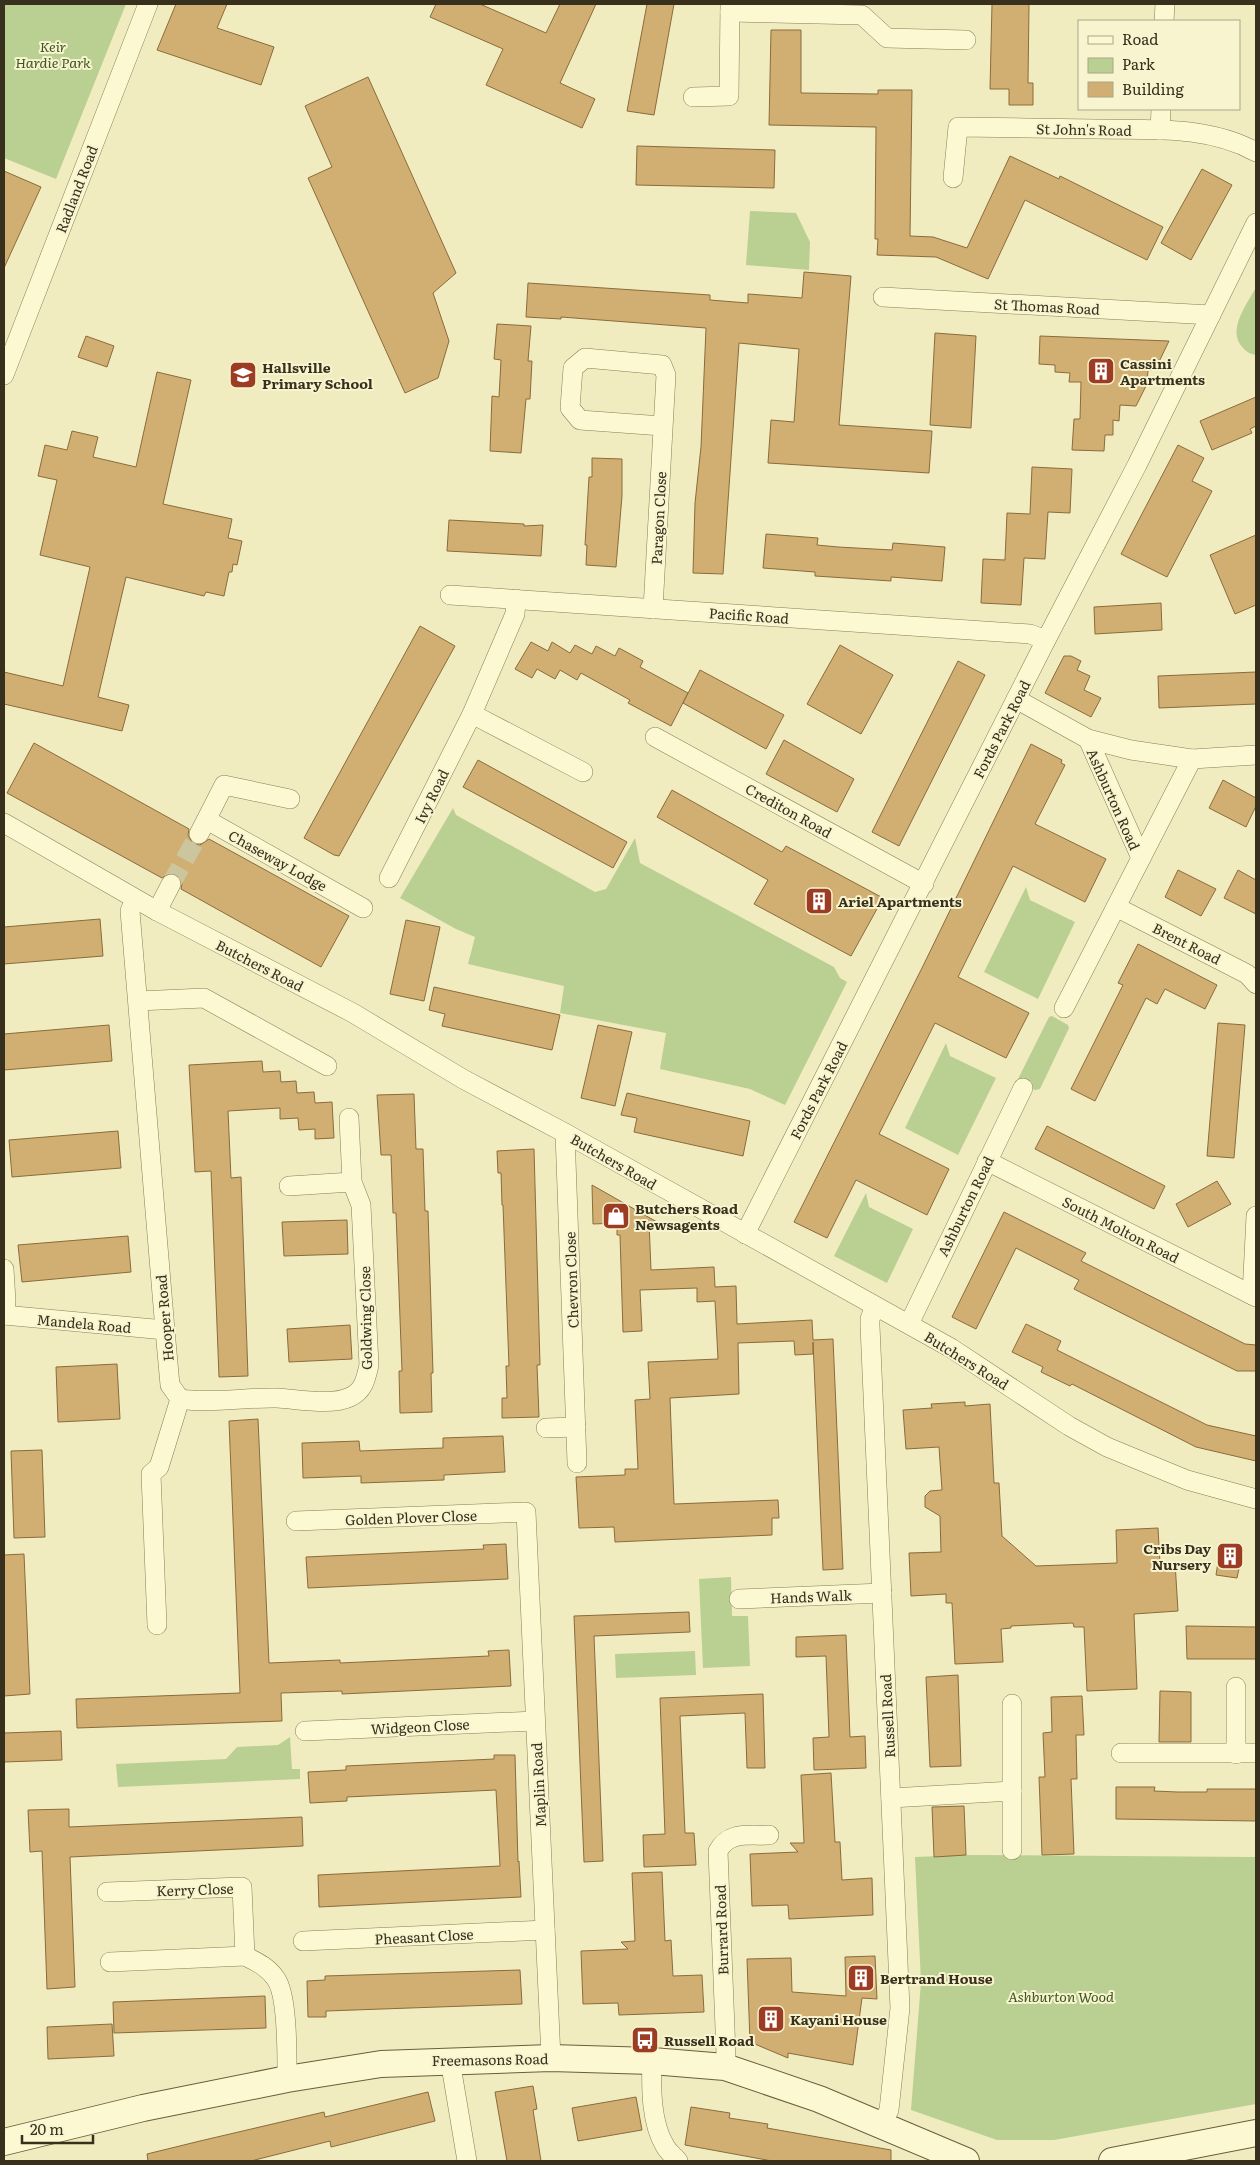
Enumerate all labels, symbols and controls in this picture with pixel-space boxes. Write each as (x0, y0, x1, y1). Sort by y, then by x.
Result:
legend (1078, 20, 1240, 110)
text: Road (1122, 27, 1158, 50)
park label: Keir Hardie Park (15, 36, 91, 72)
text: Park (1122, 52, 1156, 75)
text: Building (1122, 77, 1184, 100)
street label: St John's Road (1036, 118, 1132, 140)
street label: Radland Road (50, 142, 102, 236)
street label: St Thomas Road (994, 293, 1101, 319)
place label: Cassini Apartments (1120, 353, 1205, 389)
building icon: Cassini Apartments (1086, 356, 1116, 386)
place label: Hallsville Primary School (262, 357, 373, 393)
school or university icon: Hallsville Primary School (228, 360, 258, 390)
street label: Paragon Close (646, 471, 670, 565)
street label: Pacific Road (708, 602, 790, 628)
street label: Fords Park Road (968, 676, 1035, 782)
street label: Ashburton Road (1083, 745, 1145, 853)
street label: Ivy Road (409, 765, 453, 827)
street label: Crediton Road (742, 778, 836, 842)
street label: Chaseway Lodge (225, 825, 331, 895)
building icon: Ariel Apartments (804, 886, 834, 916)
place label: Ariel Apartments (838, 891, 962, 911)
street label: Brent Road (1149, 917, 1225, 969)
street label: Butchers Road (213, 934, 308, 996)
street label: Fords Park Road (785, 1037, 852, 1143)
street label: Butchers Road (567, 1128, 661, 1194)
street label: Ashburton Road (932, 1152, 998, 1259)
street label: South Molton Road (1059, 1191, 1183, 1267)
place label: Butchers Road Newsagents (635, 1198, 738, 1234)
shop icon: Butchers Road Newsagents (601, 1201, 631, 1231)
street label: Chevron Close (559, 1231, 583, 1329)
street label: Goldwing Close (354, 1266, 376, 1370)
street label: Hooper Road (150, 1273, 178, 1362)
street label: Mandela Road (36, 1309, 133, 1337)
street label: Butchers Road (921, 1326, 1013, 1394)
street label: Golden Plover Close (345, 1505, 477, 1529)
place label: Cribs Day Nursery (1143, 1538, 1211, 1574)
building icon: Cribs Day Nursery (1215, 1541, 1245, 1571)
street label: Hands Walk (770, 1585, 853, 1607)
street label: Russell Road (875, 1673, 899, 1759)
street label: Widgeon Close (370, 1713, 470, 1739)
street label: Maplin Road (526, 1742, 550, 1828)
street label: Kerry Close (156, 1878, 234, 1900)
street label: Burrard Road (709, 1884, 733, 1976)
street label: Pheasant Close (374, 1923, 474, 1949)
building icon: Bertrand House (846, 1963, 876, 1993)
place label: Bertrand House (880, 1968, 993, 1988)
park label: Ashburton Wood (1008, 1986, 1114, 2006)
building icon: Kayani House (756, 2004, 786, 2034)
place label: Kayani House (790, 2009, 887, 2029)
bus stop icon: Russell Road (630, 2025, 660, 2055)
place label: Russell Road (664, 2030, 754, 2050)
street label: Freemasons Road (431, 2048, 549, 2070)
scale bar (22, 2112, 94, 2144)
text: 20 m (30, 2117, 64, 2140)

